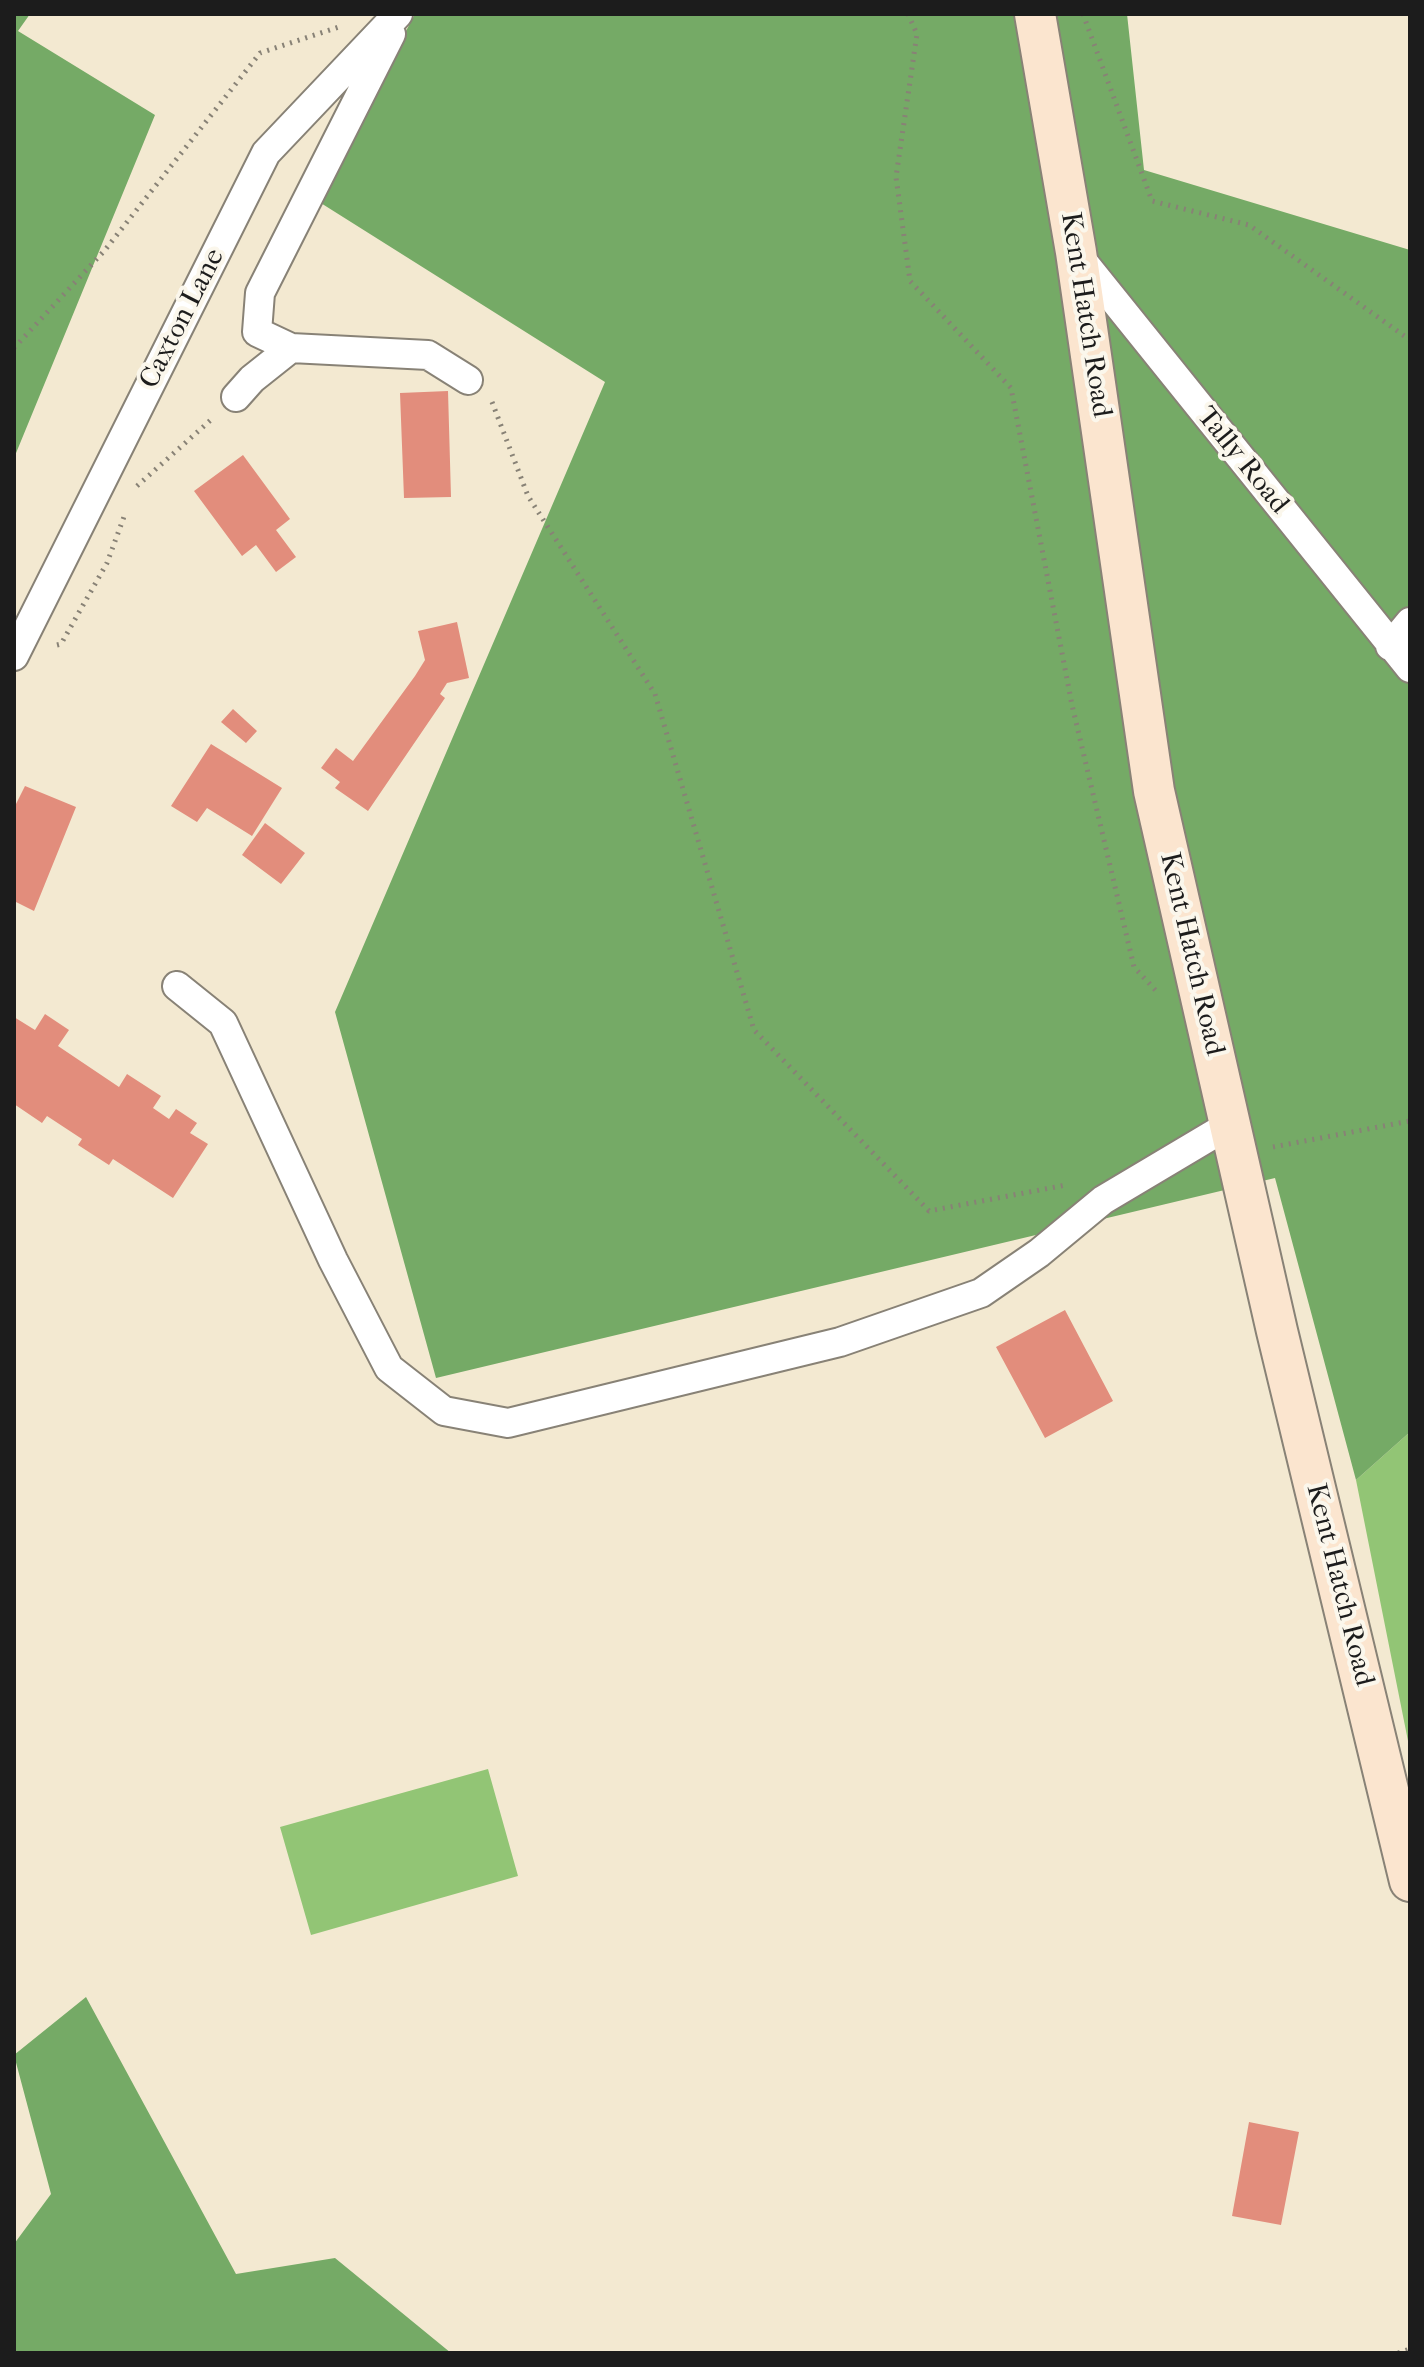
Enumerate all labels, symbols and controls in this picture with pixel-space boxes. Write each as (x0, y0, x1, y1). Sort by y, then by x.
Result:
street label: Kent Hatch Road (1052, 210, 1118, 420)
street label: Caxton Lane (133, 243, 233, 395)
street label: Tally Road (1189, 401, 1295, 521)
street label: Kent Hatch Road (1151, 849, 1231, 1059)
street label: Kent Hatch Road (1298, 1480, 1380, 1690)

